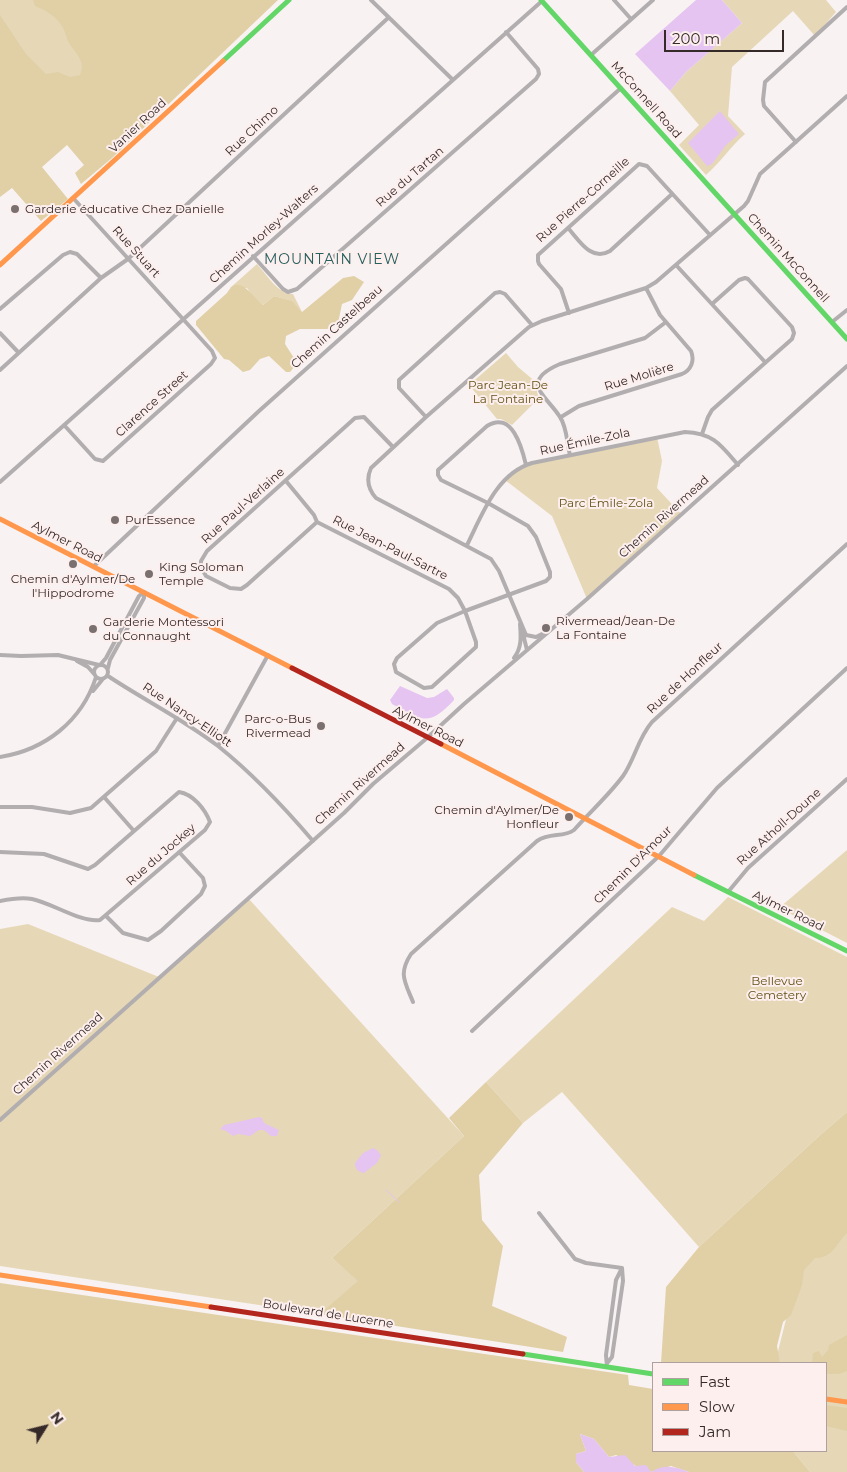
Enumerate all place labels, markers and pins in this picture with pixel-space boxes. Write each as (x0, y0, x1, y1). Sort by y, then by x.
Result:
place label: Garderie éducative Chez Danielle (25, 202, 224, 216)
marker: Garderie éducative Chez Danielle (9, 203, 21, 215)
place label: PurEssence (125, 513, 195, 527)
marker: PurEssence (109, 514, 121, 526)
marker: Chemin d'Aylmer/De l'Hippodrome (67, 558, 79, 570)
place label: King Soloman Temple (159, 560, 244, 588)
marker: King Soloman Temple (143, 568, 155, 580)
place label: Chemin d'Aylmer/De l'Hippodrome (11, 572, 135, 600)
place label: Rivermead/Jean-De La Fontaine (556, 614, 675, 642)
place label: Garderie Montessori du Connaught (103, 615, 224, 643)
marker: Rivermead/Jean-De La Fontaine (540, 622, 552, 634)
marker: Garderie Montessori du Connaught (87, 623, 99, 635)
place label: Parc-o-Bus Rivermead (244, 712, 311, 740)
marker: Parc-o-Bus Rivermead (315, 720, 327, 732)
place label: Chemin d'Aylmer/De Honfleur (434, 803, 559, 831)
marker: Chemin d'Aylmer/De Honfleur (563, 811, 575, 823)

